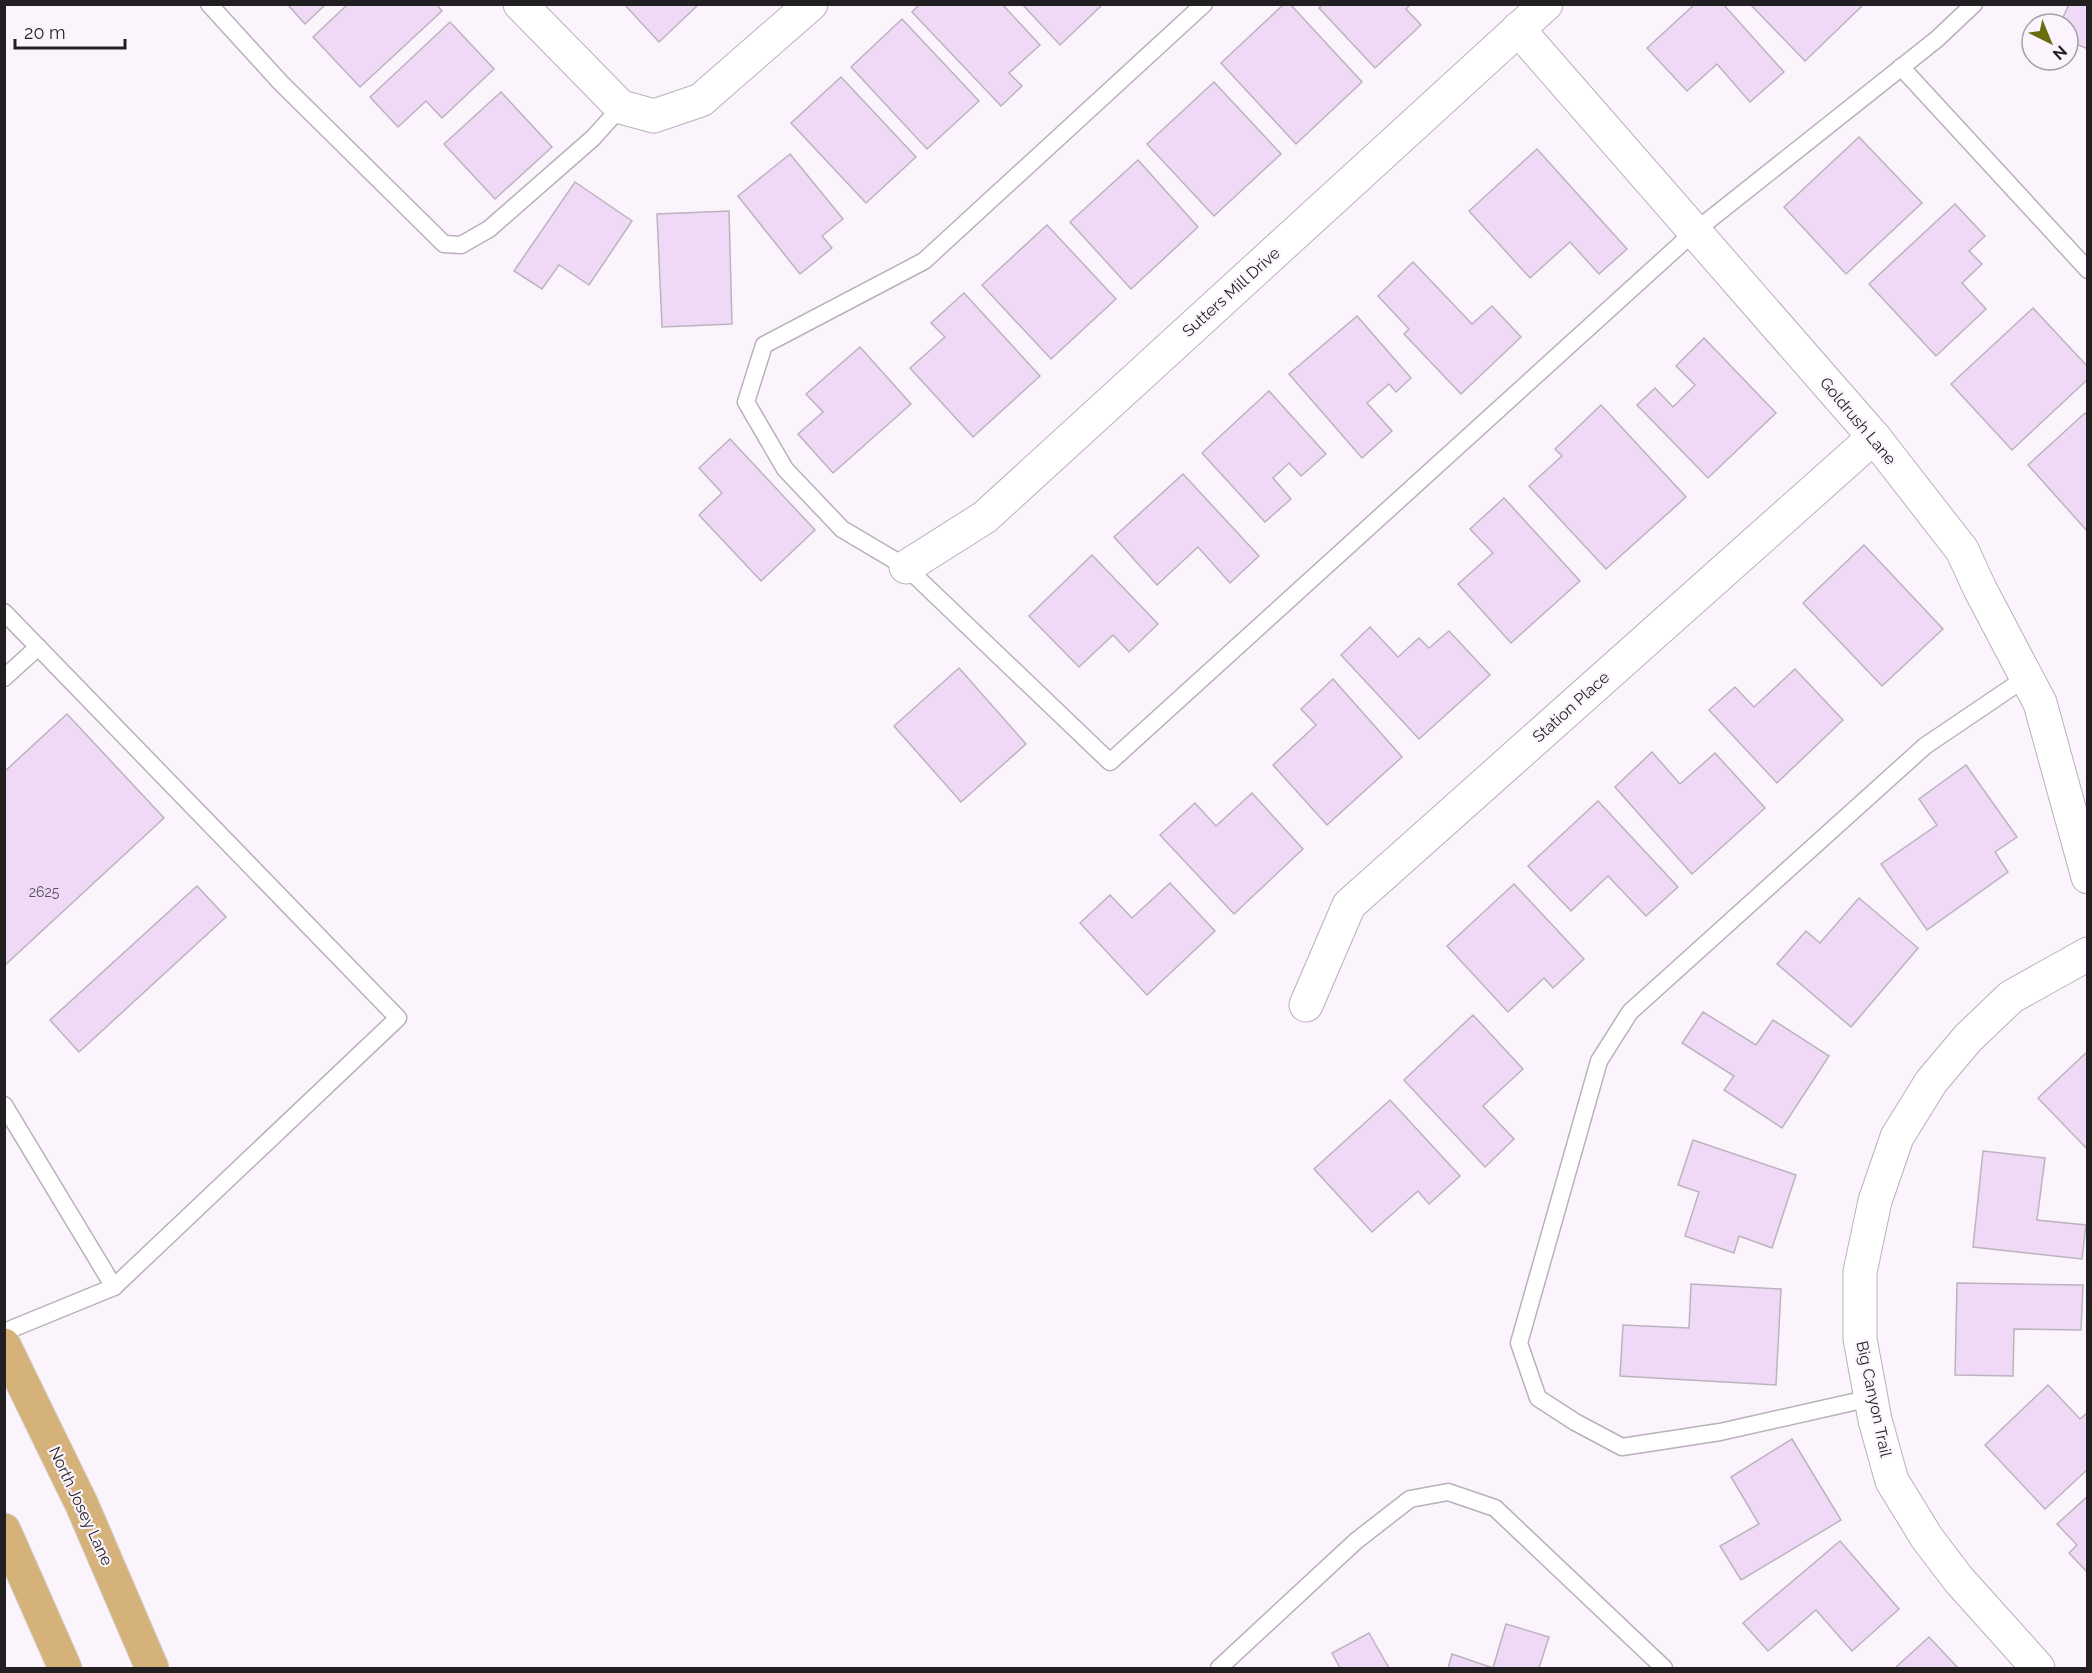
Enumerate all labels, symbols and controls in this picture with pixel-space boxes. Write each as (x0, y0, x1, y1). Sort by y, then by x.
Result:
scale bar (15, 12, 124, 50)
north arrow (2020, 12, 2080, 72)
text: 20 m (24, 22, 66, 43)
text: N (2049, 41, 2071, 64)
street label: Sutters Mill Drive (1178, 243, 1284, 341)
street label: Goldrush Lane (1816, 373, 1900, 469)
street label: Station Place (1529, 668, 1613, 746)
house number: 2625 (29, 884, 60, 900)
street label: Big Canyon Trail (1852, 1339, 1896, 1459)
street label: North Josey Lane (45, 1444, 117, 1568)

